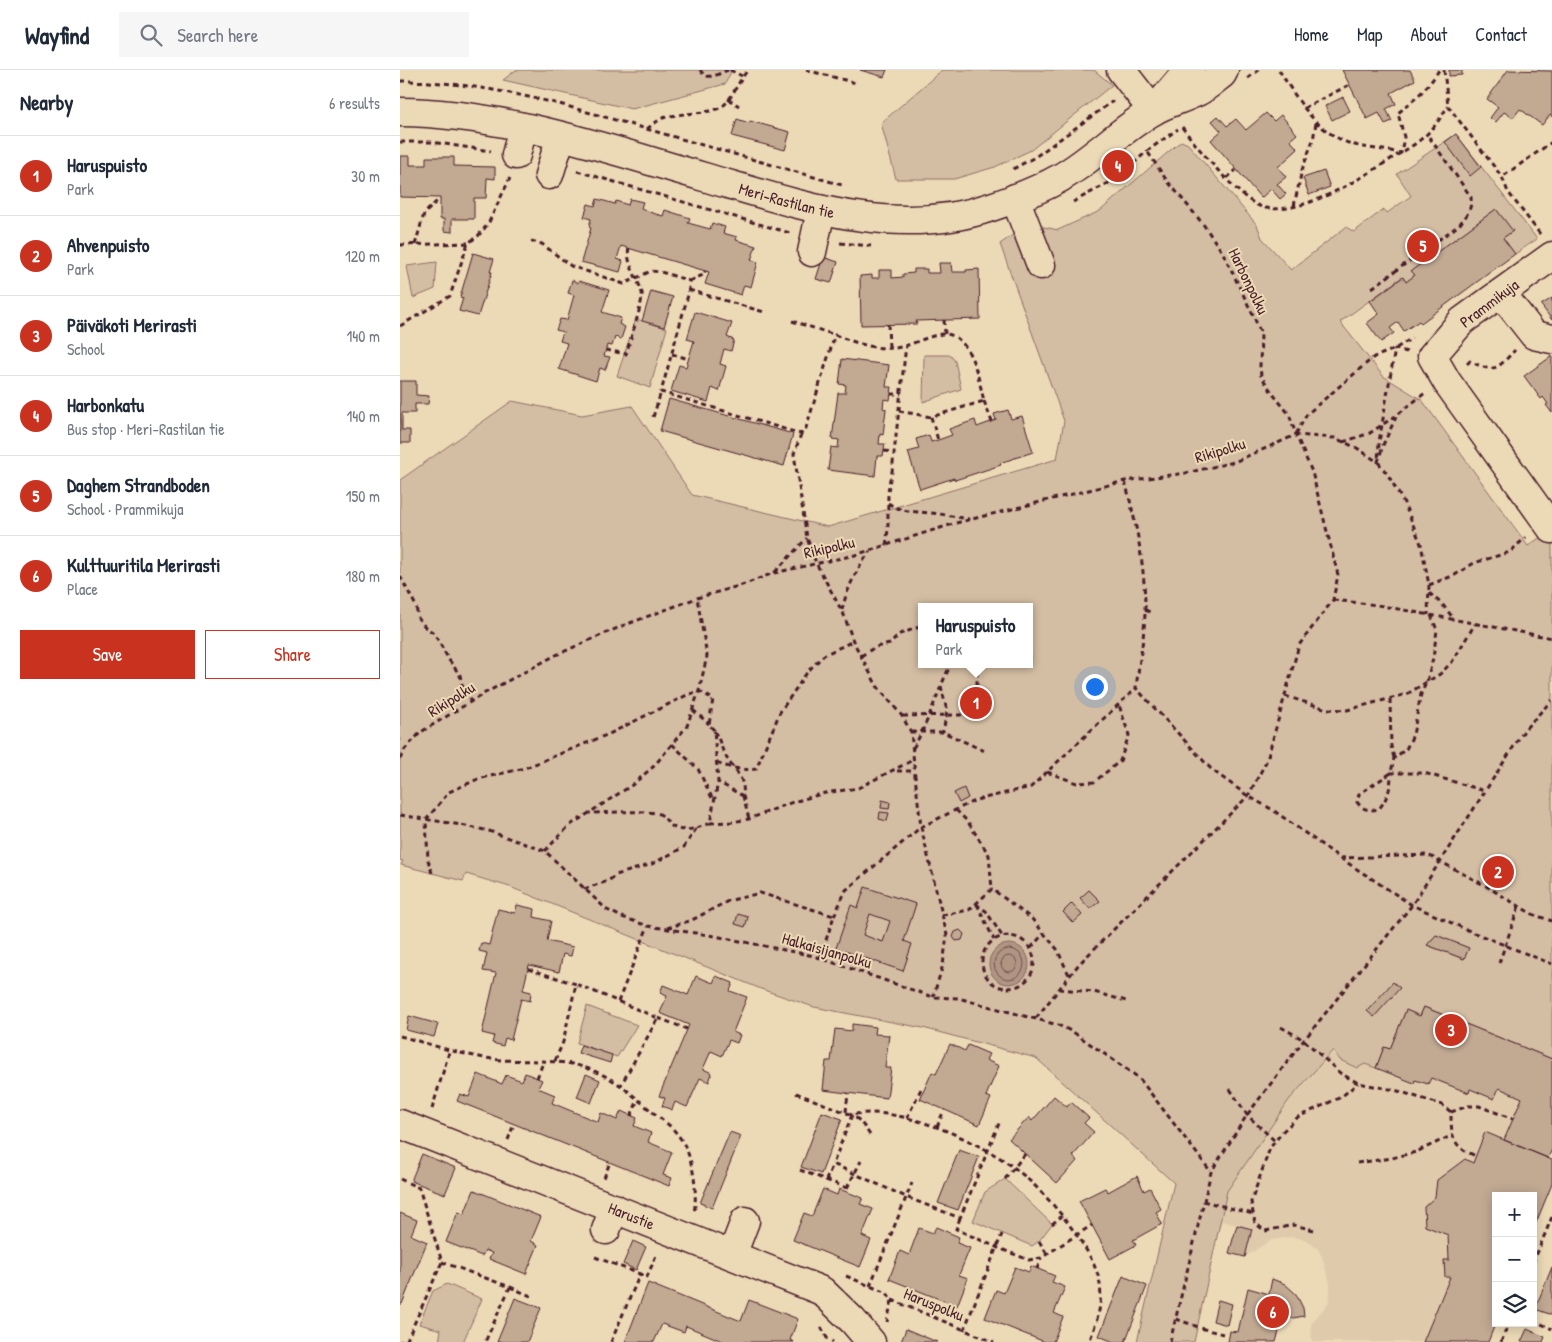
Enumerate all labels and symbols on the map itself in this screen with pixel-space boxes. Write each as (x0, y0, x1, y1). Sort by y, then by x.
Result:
pin: 4 (1102, 147, 1134, 185)
street label: Meri-Rastilan tie (736, 177, 837, 223)
pin: 5 (1407, 227, 1439, 265)
street label: Harbonpolku (1224, 244, 1275, 318)
street label: Prammikuja (1455, 274, 1523, 332)
street label: Rikipolku (1192, 432, 1248, 468)
street label: Rikipolku (801, 530, 857, 564)
your location (1082, 674, 1108, 700)
street label: Rikipolku (423, 676, 479, 722)
pin: 1 (960, 684, 992, 722)
pin: 2 (1482, 853, 1514, 891)
street label: Halkaisijanpolku (780, 927, 875, 973)
pin: 3 (1435, 1011, 1467, 1049)
street label: Harustie (605, 1197, 658, 1235)
street label: Haruspolku (901, 1282, 968, 1326)
pin: 6 (1257, 1293, 1289, 1331)

